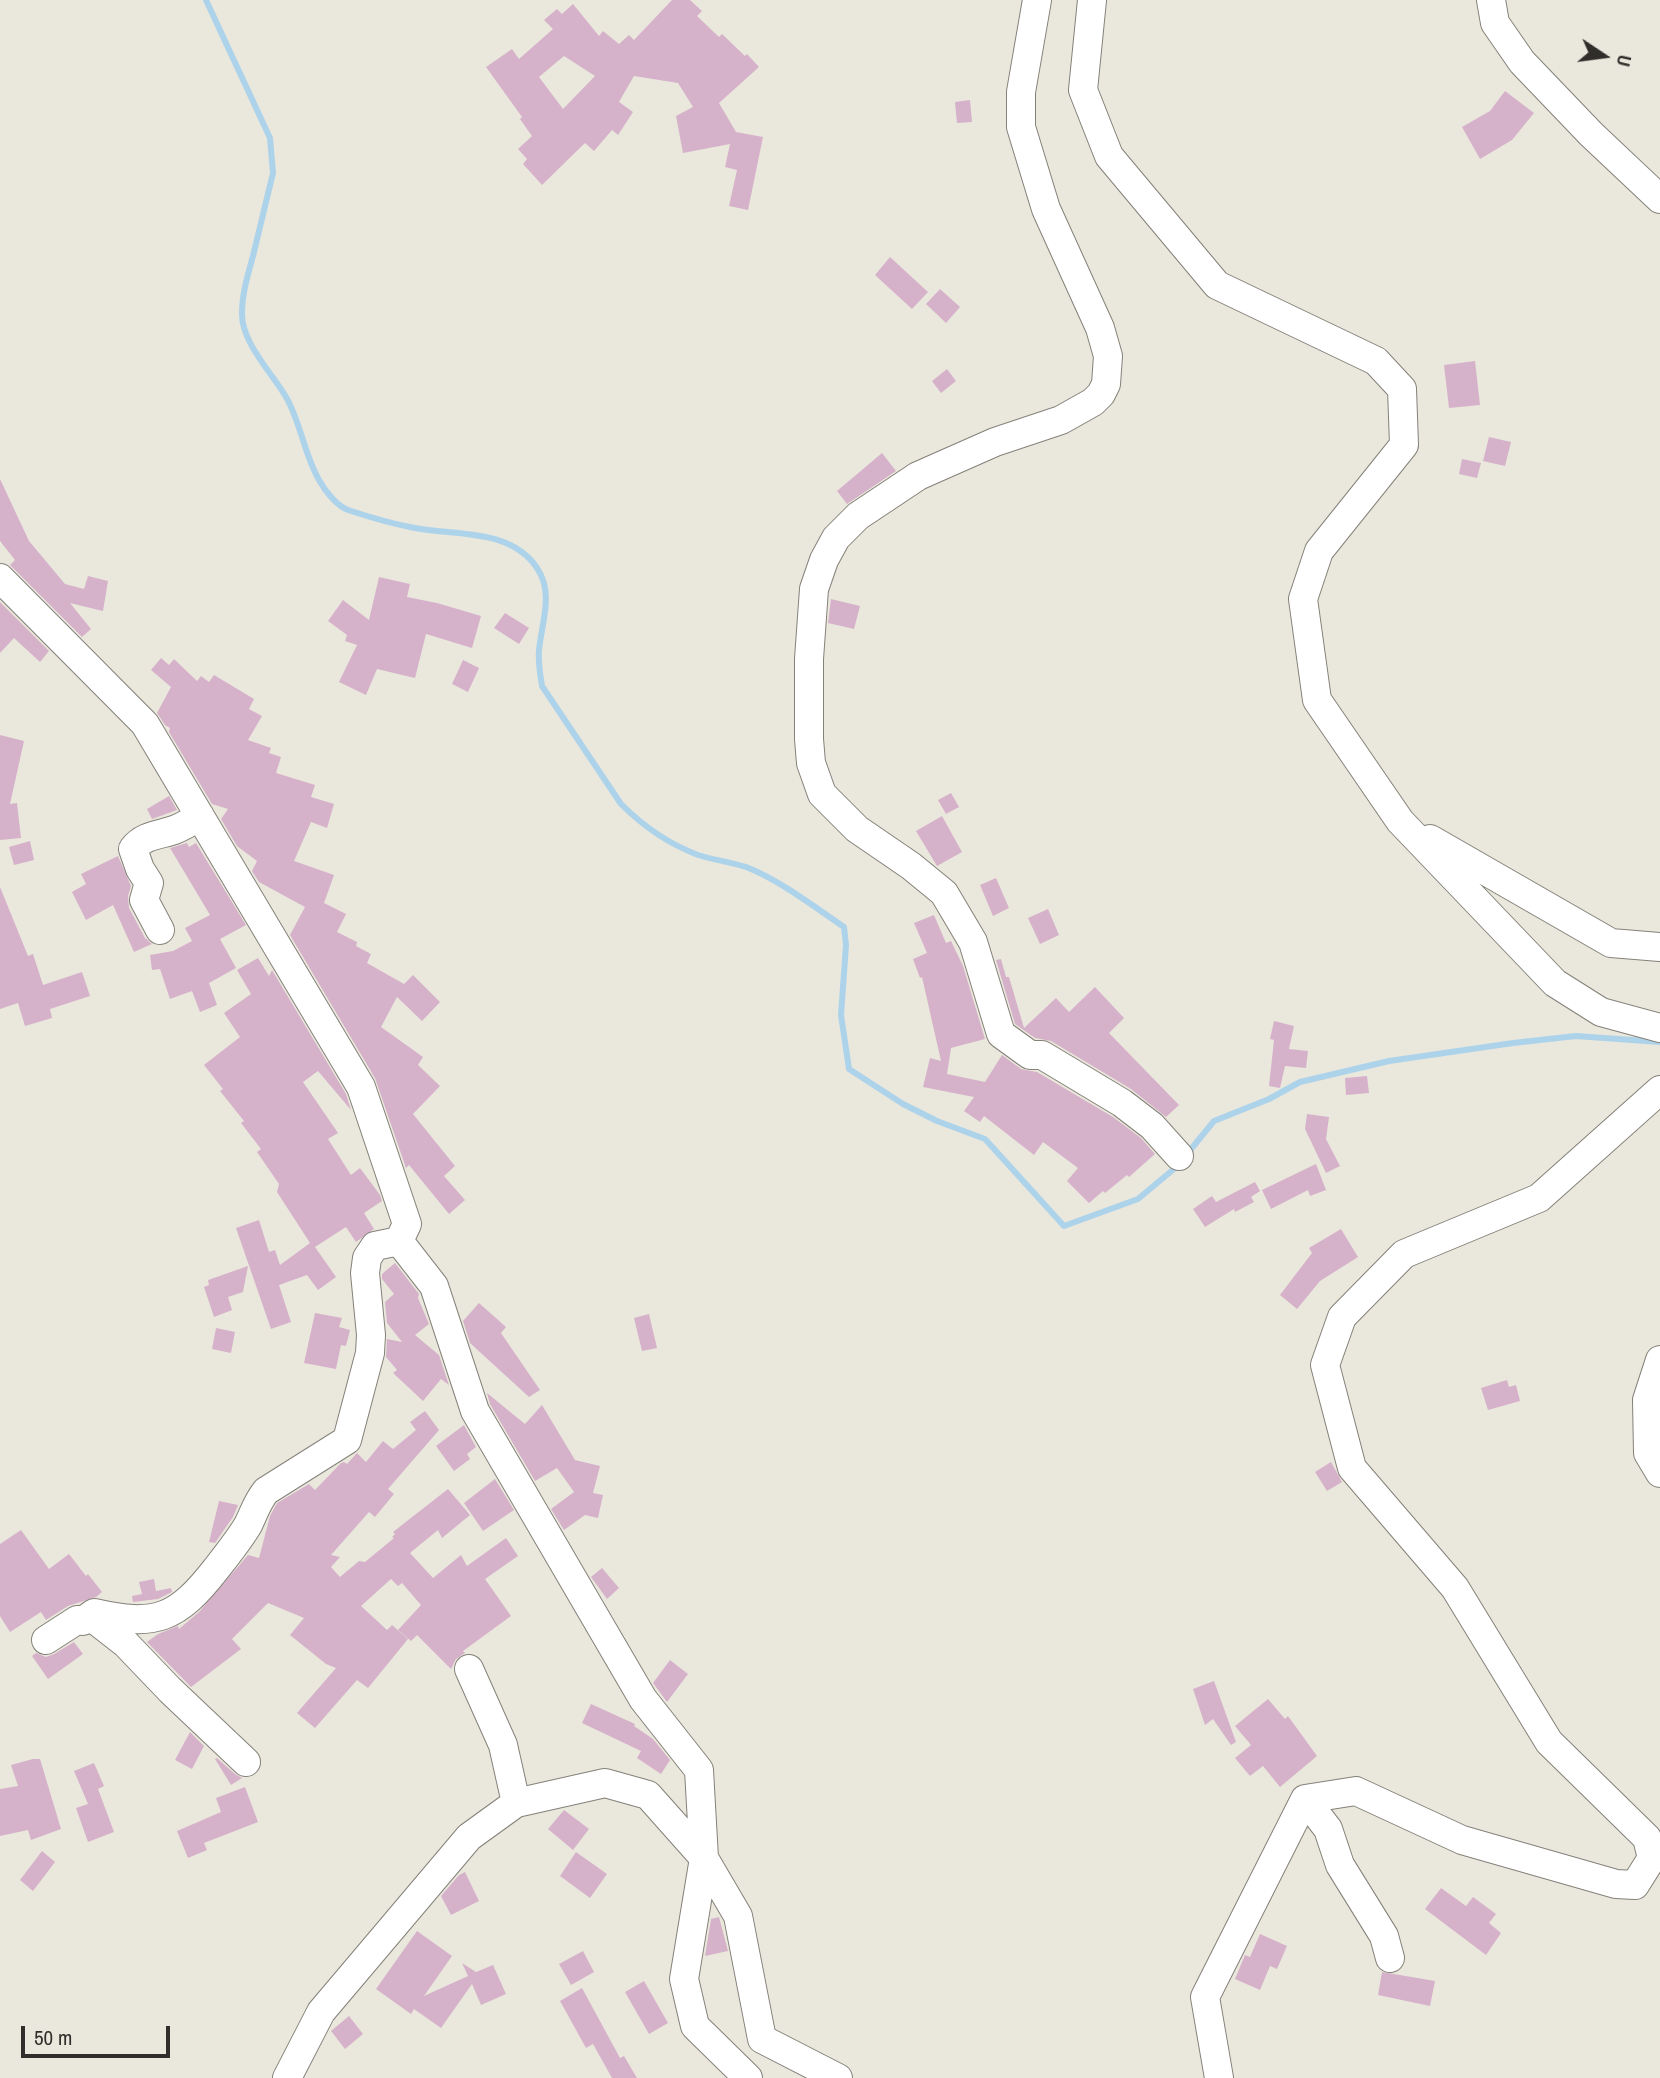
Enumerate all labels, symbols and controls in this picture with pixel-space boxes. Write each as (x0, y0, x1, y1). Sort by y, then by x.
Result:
north arrow (1569, 21, 1639, 91)
text: U (1611, 52, 1638, 69)
scale bar (24, 2011, 173, 2056)
text: 50 m (34, 2023, 72, 2052)

